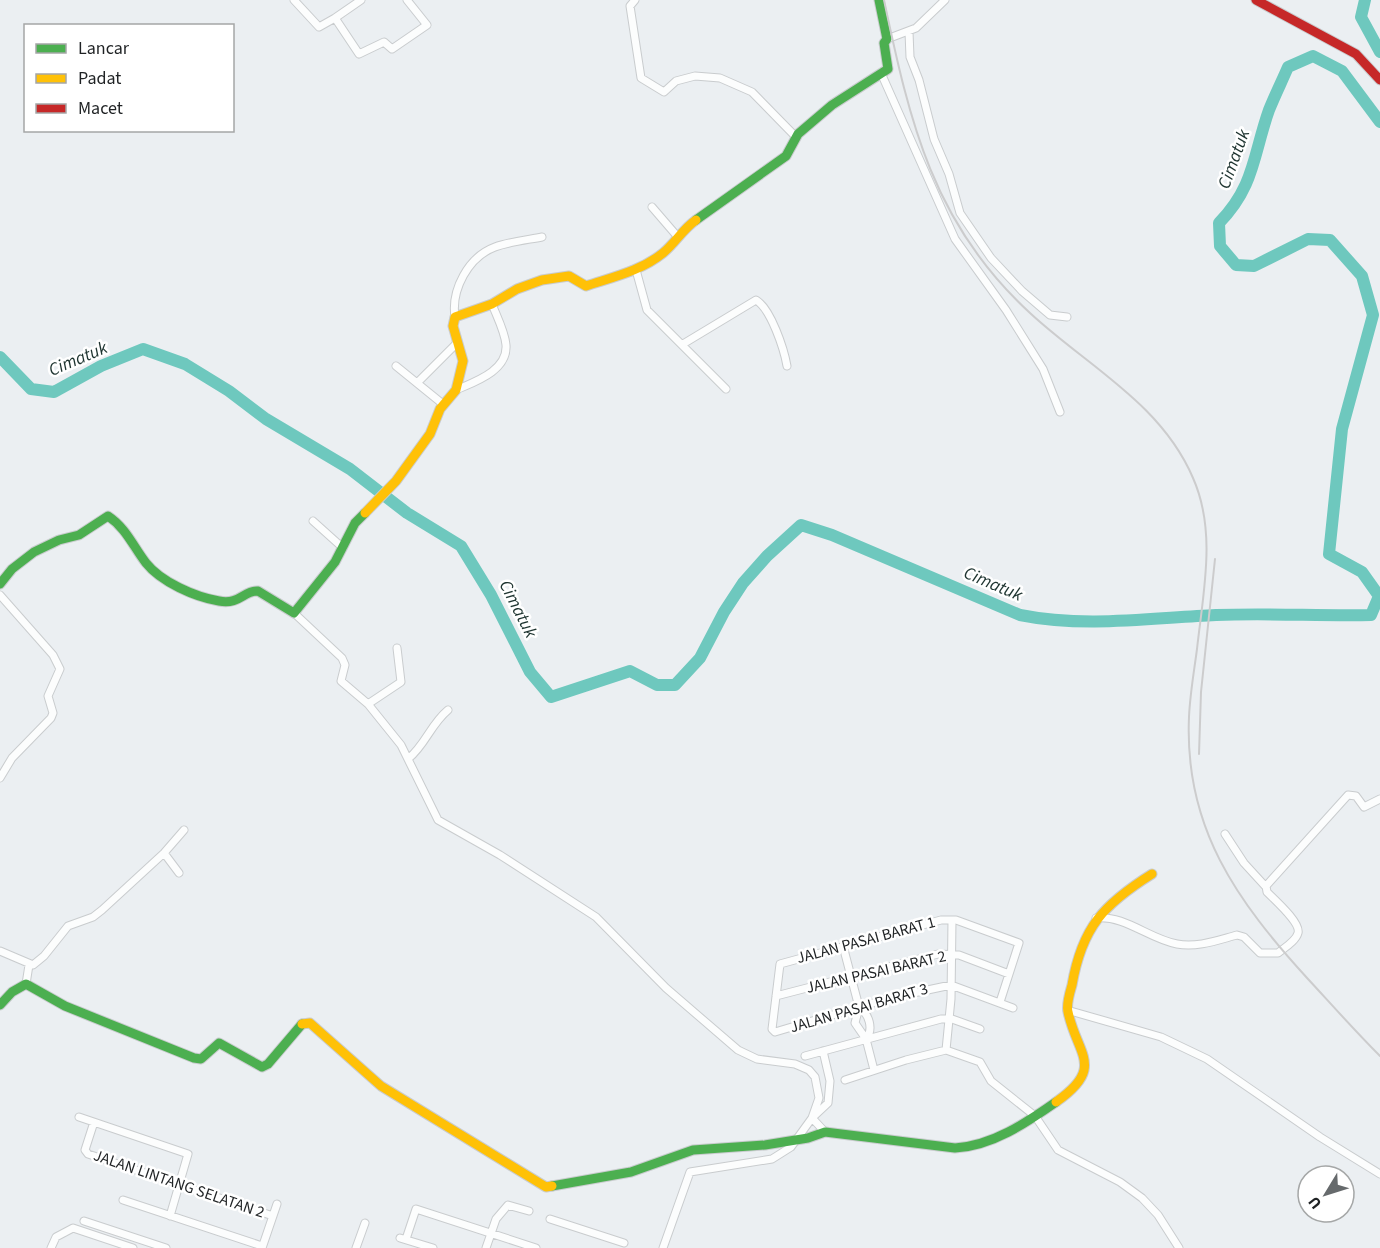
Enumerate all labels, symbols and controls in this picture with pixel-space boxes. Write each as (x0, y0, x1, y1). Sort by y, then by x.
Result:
legend (24, 24, 234, 132)
text: Lancar (78, 36, 130, 61)
text: Padat (78, 66, 121, 91)
text: Macet (78, 96, 123, 121)
water label: Cimatuk (1212, 125, 1256, 192)
water label: Cimatuk (45, 335, 112, 383)
water label: Cimatuk (960, 560, 1027, 608)
water label: Cimatuk (493, 576, 543, 643)
street label: JALAN PASAI BARAT 1 (794, 911, 938, 969)
street label: JALAN PASAI BARAT 2 (804, 945, 948, 999)
street label: JALAN PASAI BARAT 3 (787, 978, 931, 1038)
street label: JALAN LINTANG SELATAN 2 (91, 1144, 267, 1224)
north arrow (1296, 1164, 1356, 1224)
text: U (1303, 1192, 1327, 1214)

